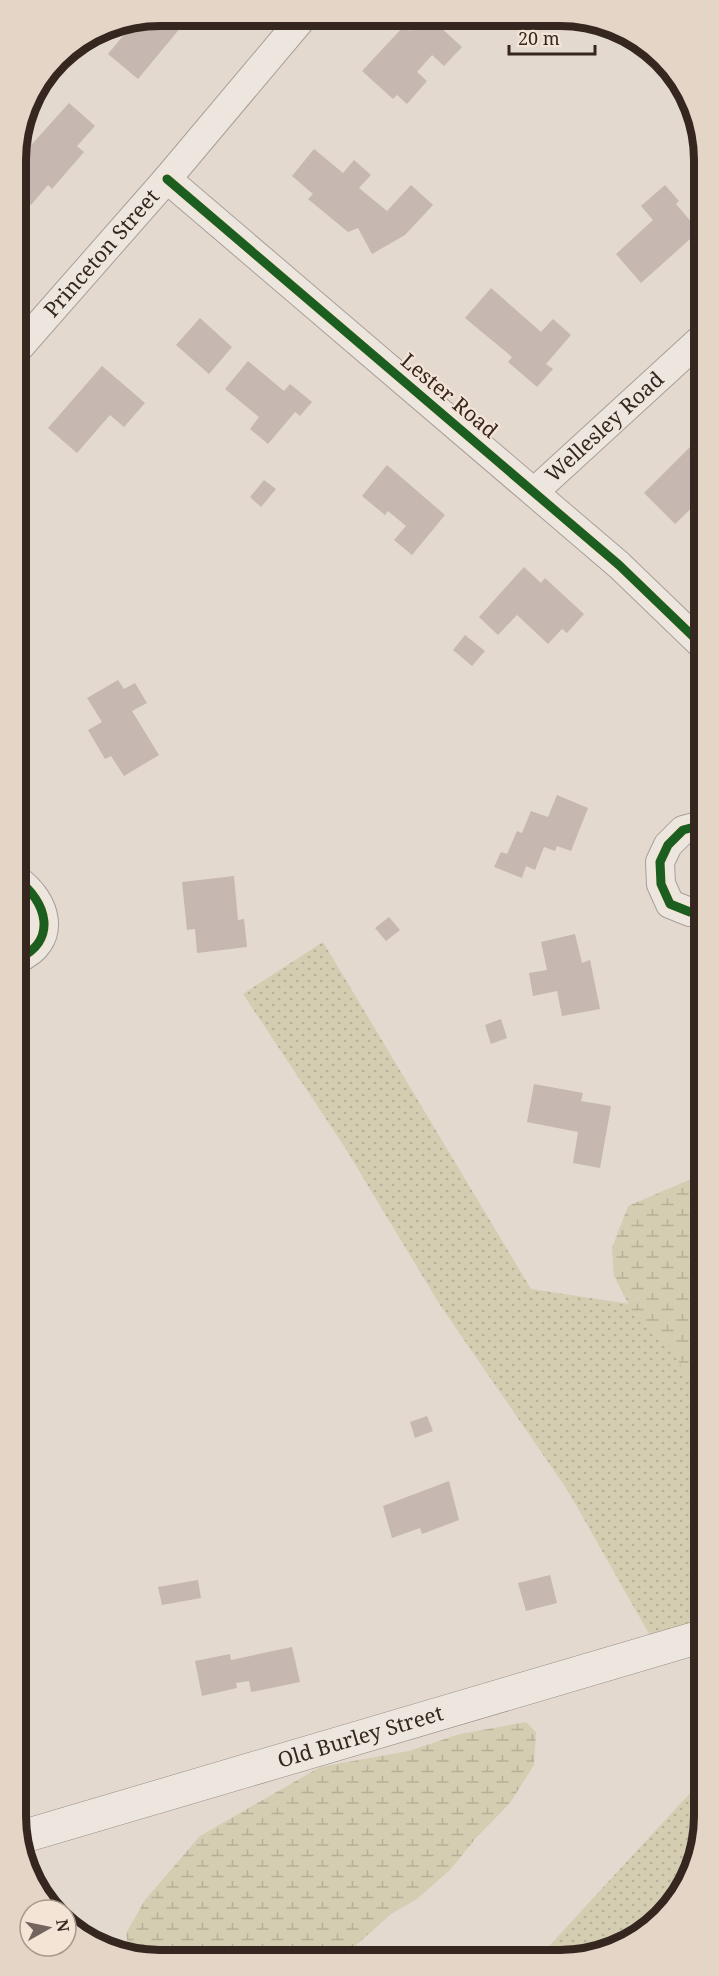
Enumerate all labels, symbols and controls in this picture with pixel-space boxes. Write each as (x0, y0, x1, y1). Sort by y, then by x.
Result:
scale bar (509, 18, 594, 56)
text: 20 m (518, 26, 560, 50)
street label: Princeton Street (37, 183, 165, 323)
street label: Lester Road (395, 346, 504, 444)
street label: Wellesley Road (539, 365, 669, 488)
street label: Old Burley Street (274, 1698, 446, 1774)
north arrow (18, 1898, 78, 1958)
text: N (51, 1918, 75, 1934)

